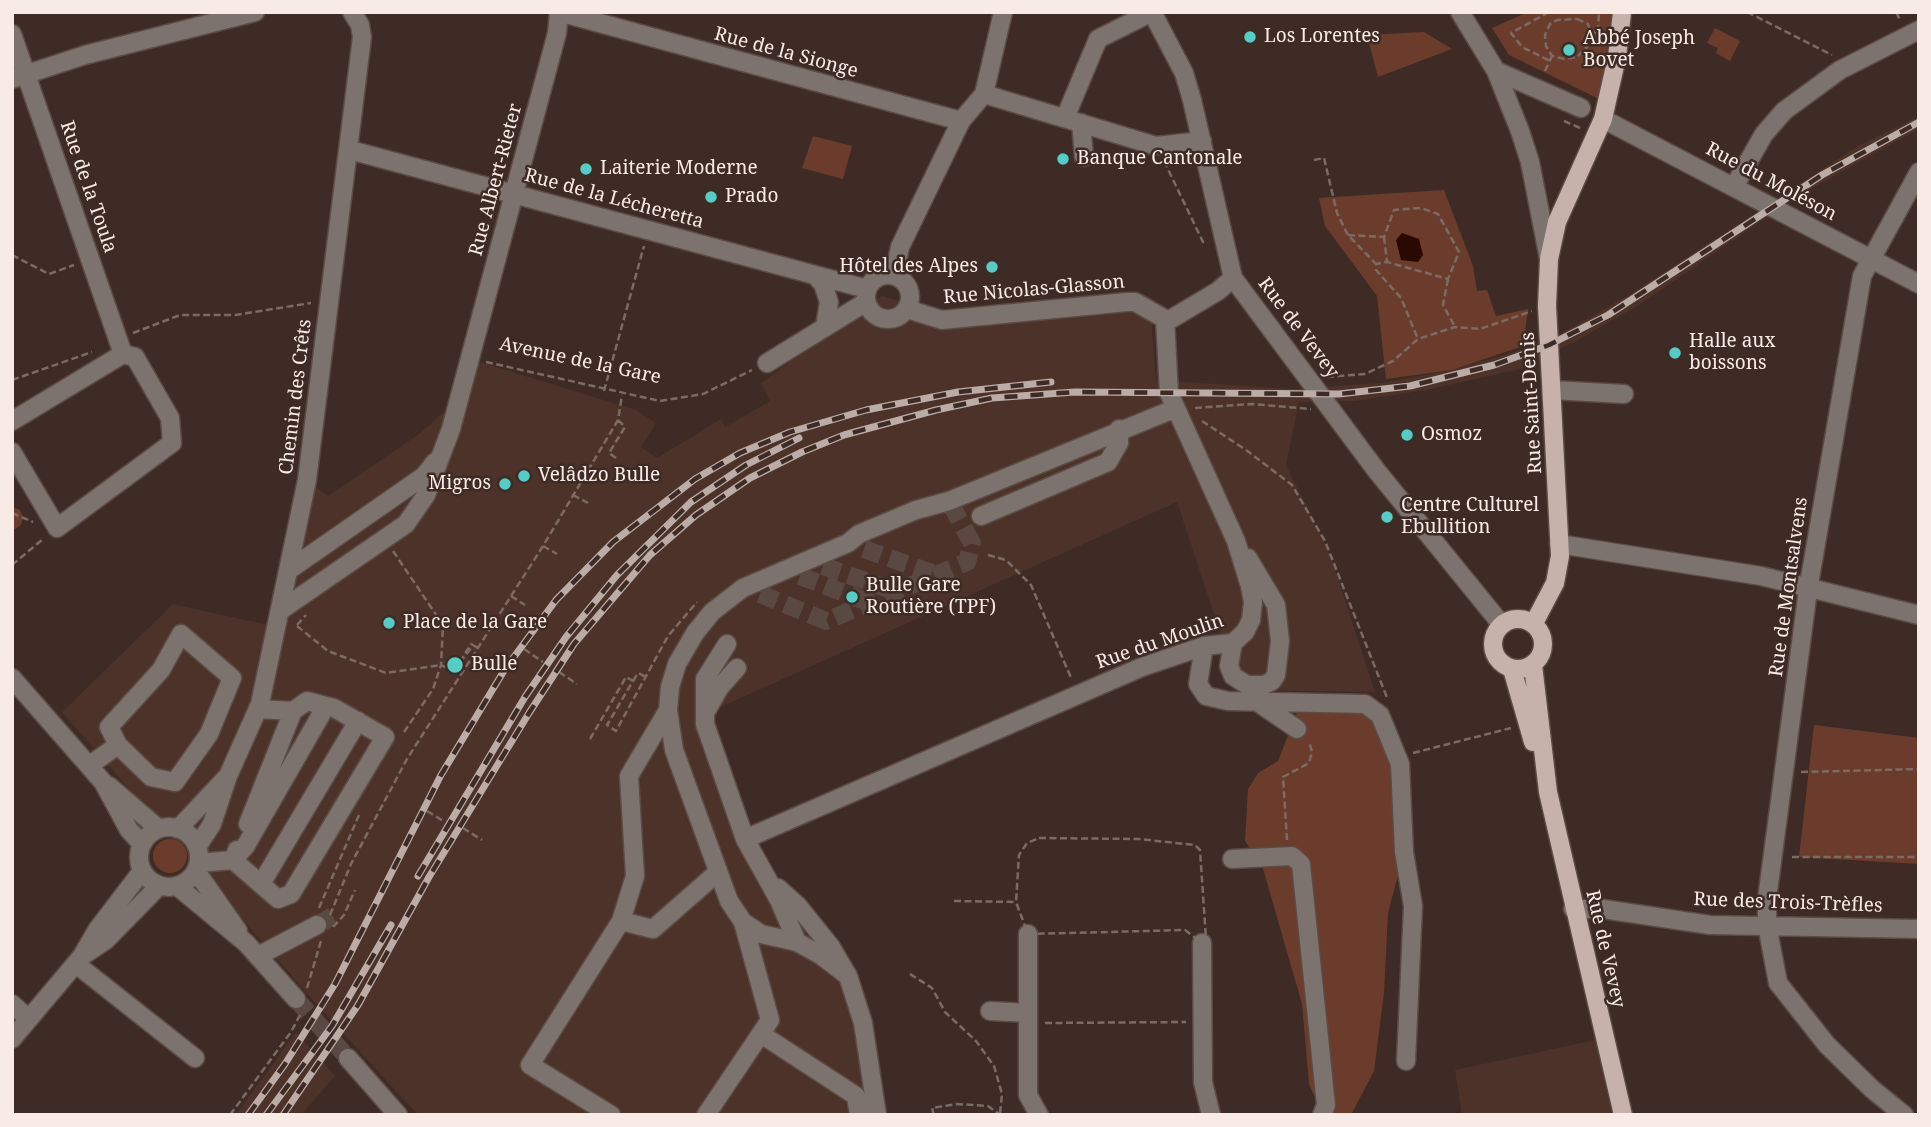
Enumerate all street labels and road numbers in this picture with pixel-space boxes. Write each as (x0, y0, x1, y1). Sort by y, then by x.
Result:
street label: Rue de la Sionge (712, 23, 860, 83)
street label: Rue Albert-Rieter (465, 101, 527, 259)
street label: Rue de la Toula (55, 118, 121, 256)
street label: Rue du Moléson (1702, 138, 1840, 226)
street label: Rue de la Lécheretta (522, 164, 706, 234)
street label: Rue Nicolas-Glasson (942, 271, 1126, 309)
street label: Rue de Vevey (1253, 273, 1343, 383)
street label: Chemin des Crêts (275, 318, 317, 476)
street label: Rue Saint-Denis (1517, 331, 1547, 475)
street label: Avenue de la Gare (497, 333, 663, 389)
street label: Rue de Montsalvens (1765, 496, 1813, 678)
street label: Rue du Moulin (1093, 610, 1227, 674)
street label: Rue de Vevey (1580, 888, 1630, 1010)
street label: Rue des Trois-Trèfles (1693, 888, 1883, 918)

